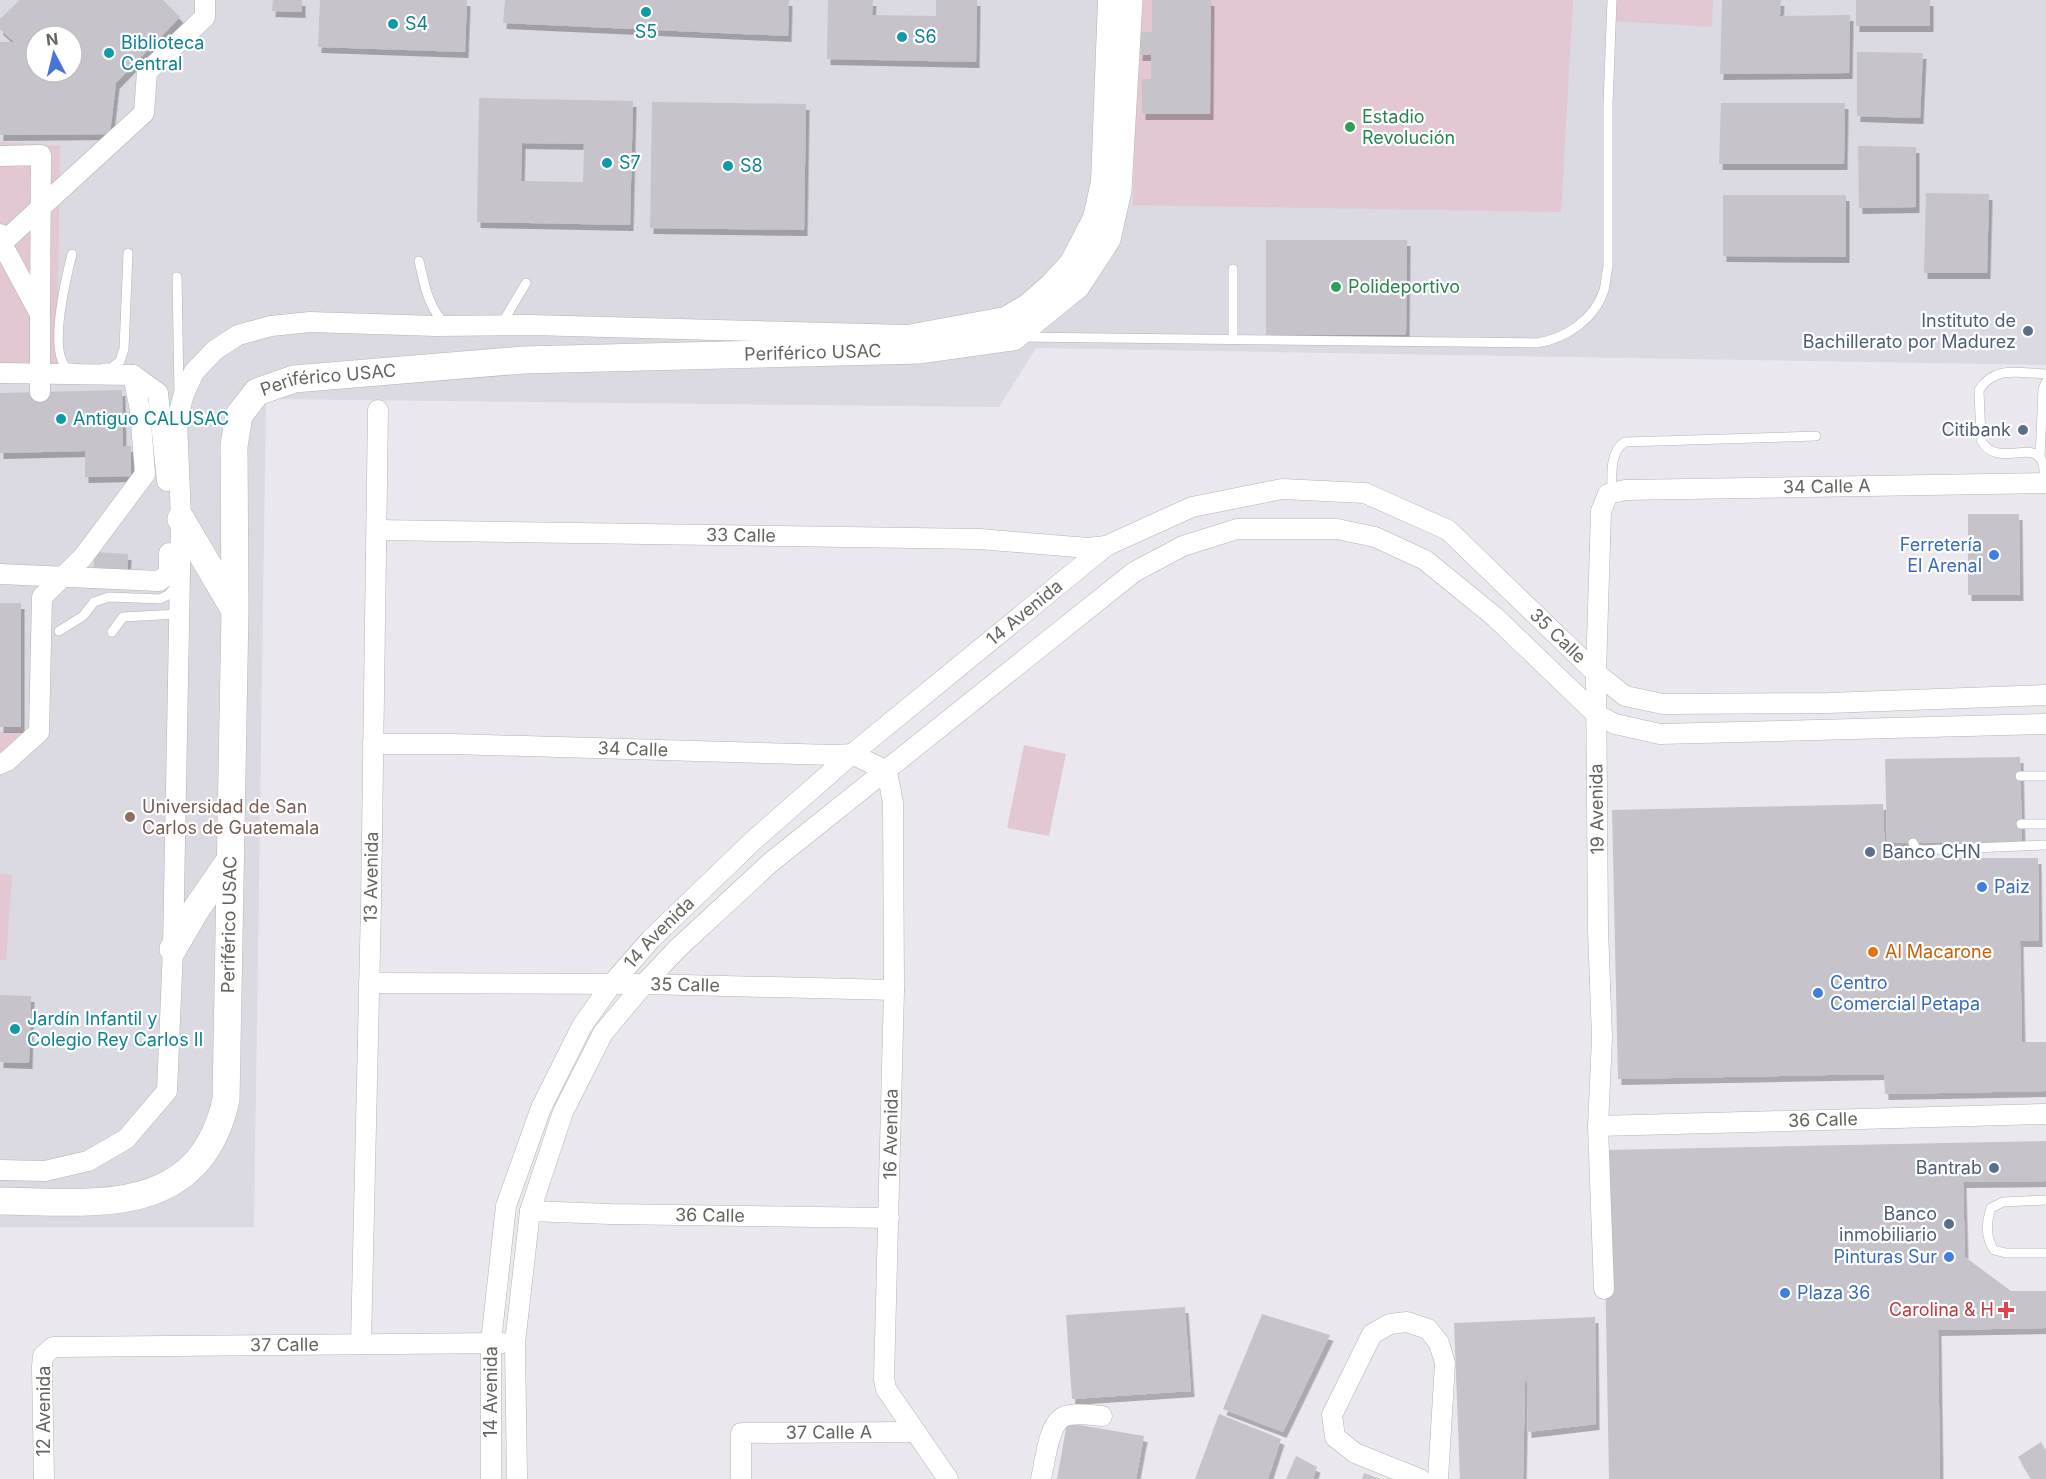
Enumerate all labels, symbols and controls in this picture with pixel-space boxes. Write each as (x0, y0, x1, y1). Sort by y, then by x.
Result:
marker: S5 (639, 5, 653, 19)
place label: S4 (405, 13, 428, 34)
marker: S4 (386, 17, 400, 31)
place label: S5 (635, 21, 657, 42)
north arrow (24, 24, 84, 84)
place label: S6 (914, 26, 937, 47)
text: N (45, 28, 59, 50)
marker: S6 (895, 30, 909, 44)
place label: Biblioteca Central (121, 32, 204, 74)
marker: Biblioteca Central (102, 46, 116, 60)
place label: Estadio Revolución (1362, 106, 1455, 148)
marker: Estadio Revolución (1343, 120, 1357, 134)
place label: S7 (619, 152, 641, 173)
place label: S8 (740, 155, 763, 176)
marker: S7 (600, 156, 614, 170)
marker: S8 (721, 159, 735, 173)
place label: Polideportivo (1348, 276, 1460, 297)
marker: Polideportivo (1329, 280, 1343, 294)
place label: Instituto de Bachillerato por Madurez (1803, 310, 2016, 352)
marker: Instituto de Bachillerato por Madurez (2021, 324, 2035, 338)
street label: Periférico USAC (744, 340, 882, 364)
street label: Periférico USAC (257, 360, 397, 400)
place label: Antiguo CALUSAC (73, 408, 229, 429)
marker: Antiguo CALUSAC (54, 412, 68, 426)
place label: Citibank (1941, 419, 2011, 440)
marker: Citibank (2016, 423, 2030, 437)
street label: 34 Calle A (1783, 475, 1871, 497)
street label: 33 Calle (706, 524, 776, 546)
place label: Ferretería El Arenal (1900, 534, 1982, 576)
marker: Ferretería El Arenal (1987, 548, 2001, 562)
street label: 14 Avenida (982, 575, 1066, 649)
street label: 35 Calle (1526, 604, 1590, 667)
street label: 34 Calle (597, 737, 668, 760)
street label: 19 Avenida (1585, 763, 1608, 855)
place label: Universidad de San Carlos de Guatemala (142, 796, 319, 838)
marker: Universidad de San Carlos de Guatemala (123, 810, 137, 824)
street label: 13 Avenida (360, 831, 382, 923)
place label: Banco CHN (1882, 841, 1981, 862)
marker: Banco CHN (1863, 845, 1877, 859)
street label: Periférico USAC (217, 855, 240, 993)
place label: Paiz (1994, 876, 2030, 897)
marker: Paiz (1975, 880, 1989, 894)
street label: 14 Avenida (619, 892, 698, 972)
place label: Al Macarone (1885, 941, 1992, 962)
marker: Al Macarone (1866, 945, 1880, 959)
place label: Centro Comercial Petapa (1830, 972, 1980, 1014)
street label: 35 Calle (650, 973, 720, 996)
marker: Centro Comercial Petapa (1811, 986, 1825, 1000)
place label: Jardín Infantil y Colegio Rey Carlos II (27, 1008, 203, 1050)
marker: Jardín Infantil y Colegio Rey Carlos II (8, 1022, 22, 1036)
street label: 16 Avenida (879, 1088, 902, 1180)
street label: 36 Calle (1788, 1108, 1858, 1131)
place label: Bantrab (1916, 1157, 1982, 1178)
marker: Bantrab (1987, 1161, 2001, 1175)
place label: Banco inmobiliario (1839, 1203, 1937, 1245)
street label: 36 Calle (675, 1204, 745, 1226)
marker: Banco inmobiliario (1942, 1217, 1956, 1231)
place label: Pinturas Sur (1834, 1246, 1937, 1267)
marker: Pinturas Sur (1942, 1250, 1956, 1264)
place label: Plaza 36 (1797, 1282, 1870, 1303)
marker: Plaza 36 (1778, 1286, 1792, 1300)
place label: Carolina & H (1889, 1299, 1994, 1320)
marker: Carolina & H (1999, 1303, 2013, 1317)
street label: 37 Calle (250, 1334, 319, 1355)
street label: 14 Avenida (480, 1346, 501, 1438)
street label: 12 Avenida (33, 1366, 54, 1456)
street label: 37 Calle A (786, 1421, 872, 1443)

